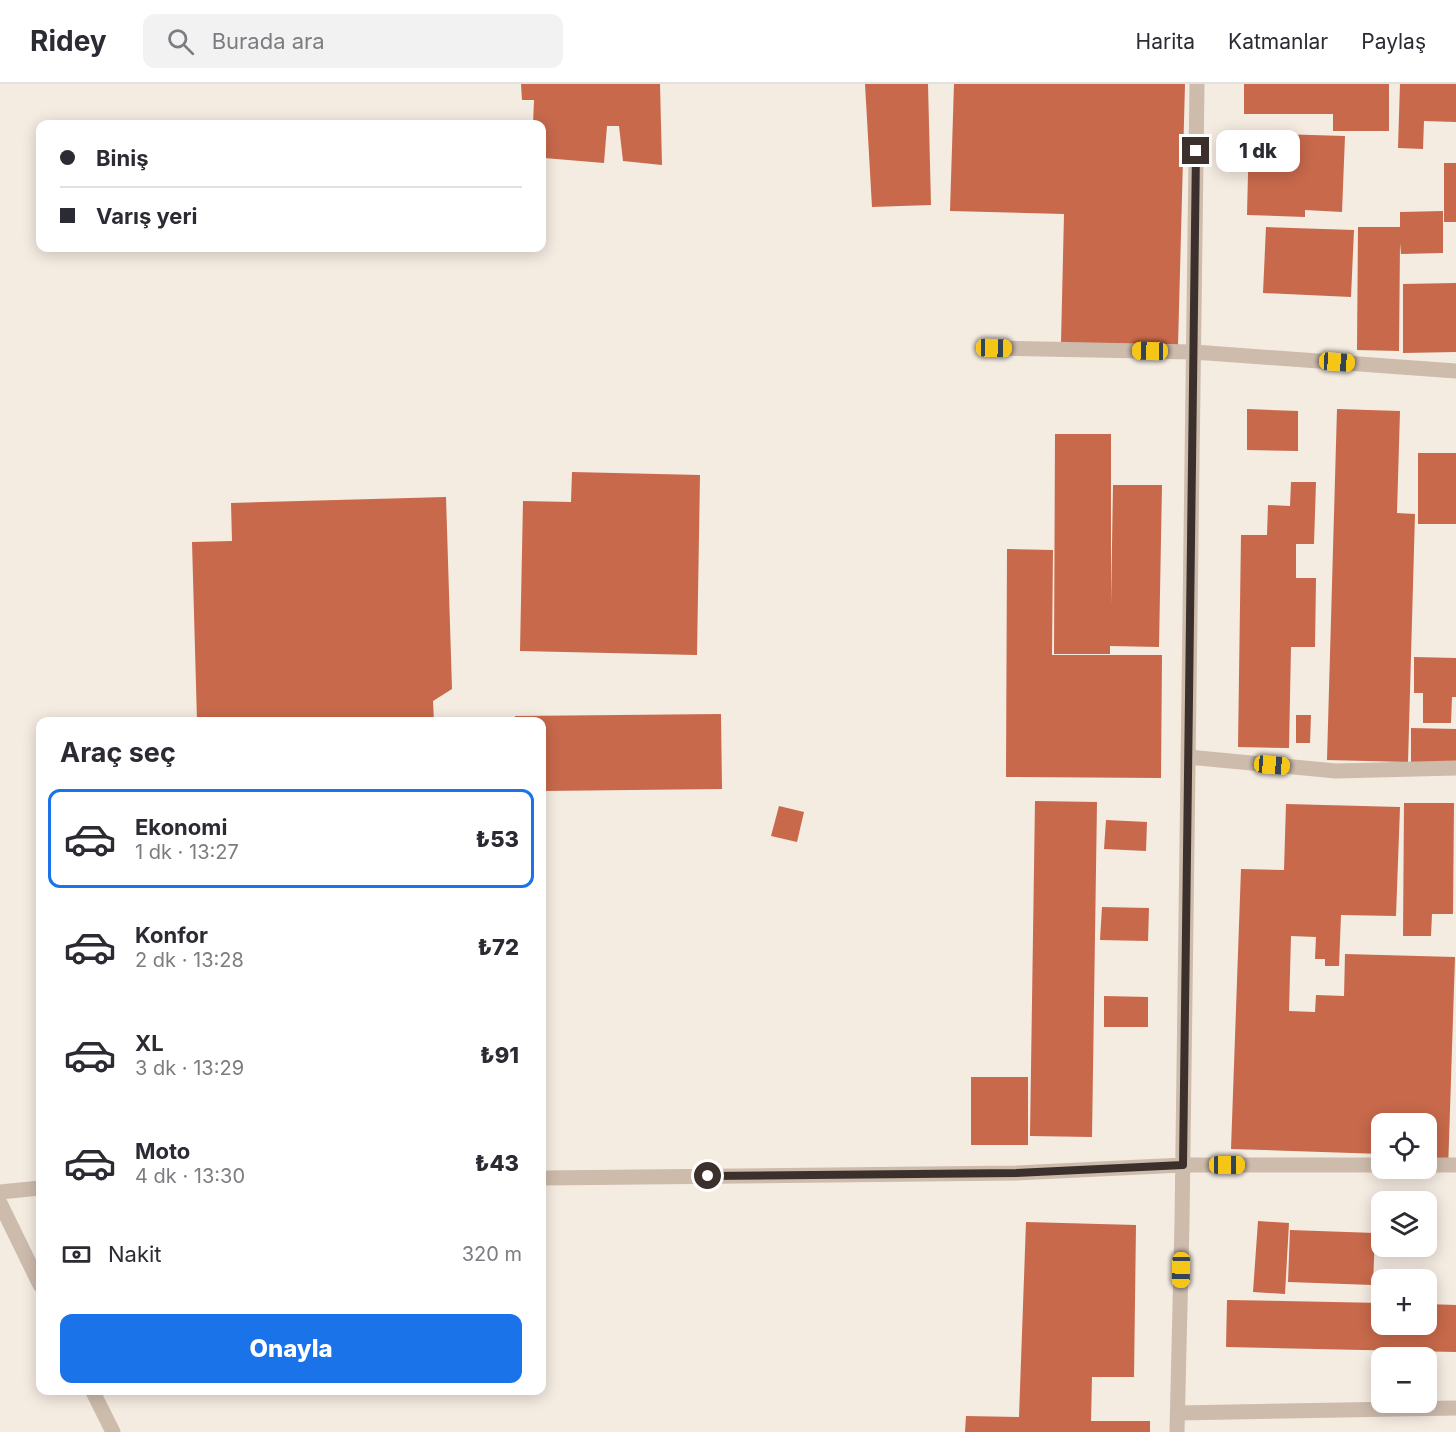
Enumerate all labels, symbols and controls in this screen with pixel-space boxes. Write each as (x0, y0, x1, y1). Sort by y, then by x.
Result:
search box (143, 14, 563, 68)
text: Ridey (30, 24, 107, 58)
icon: search (164, 25, 197, 58)
text: Burada ara (212, 28, 325, 54)
text: Harita (1136, 29, 1195, 54)
text: Katmanlar (1228, 29, 1328, 54)
text: Paylaş (1361, 29, 1426, 54)
callout: 1 dk (1217, 130, 1301, 172)
route end (1182, 137, 1209, 164)
text: 1 dk (1239, 139, 1277, 163)
text: Biniş (96, 145, 149, 171)
text: Varış yeri (96, 203, 198, 229)
car (976, 339, 1012, 357)
car (1132, 342, 1168, 360)
car (1318, 352, 1356, 372)
text: Araç seç (60, 736, 176, 769)
car (1253, 754, 1291, 776)
icon: car (63, 812, 117, 866)
text: Ekonomi (135, 814, 227, 840)
text: ₺53 (476, 826, 519, 852)
text: 1 dk · 13:27 (135, 840, 239, 864)
icon: car (63, 920, 117, 974)
text: Konfor (135, 922, 208, 948)
text: ₺72 (477, 934, 519, 960)
text: 2 dk · 13:28 (135, 948, 244, 972)
icon: car (63, 1028, 117, 1082)
text: XL (135, 1030, 164, 1056)
text: ₺91 (480, 1042, 519, 1068)
text: 3 dk · 13:29 (135, 1056, 244, 1080)
map controls (1371, 1113, 1437, 1413)
button: locate (1371, 1113, 1437, 1179)
icon: car (63, 1136, 117, 1190)
text: Moto (135, 1138, 190, 1164)
text: ₺43 (475, 1150, 519, 1176)
car (1209, 1156, 1245, 1174)
route start (694, 1162, 721, 1189)
text: 4 dk · 13:30 (135, 1164, 245, 1188)
button: layers (1371, 1191, 1437, 1257)
icon: cash (60, 1238, 93, 1271)
text: Nakit (108, 1241, 162, 1267)
text: 320 m (462, 1242, 522, 1266)
car (1172, 1252, 1190, 1288)
button: + (1371, 1269, 1437, 1335)
button: Onayla (60, 1314, 522, 1383)
button: − (1371, 1347, 1437, 1413)

